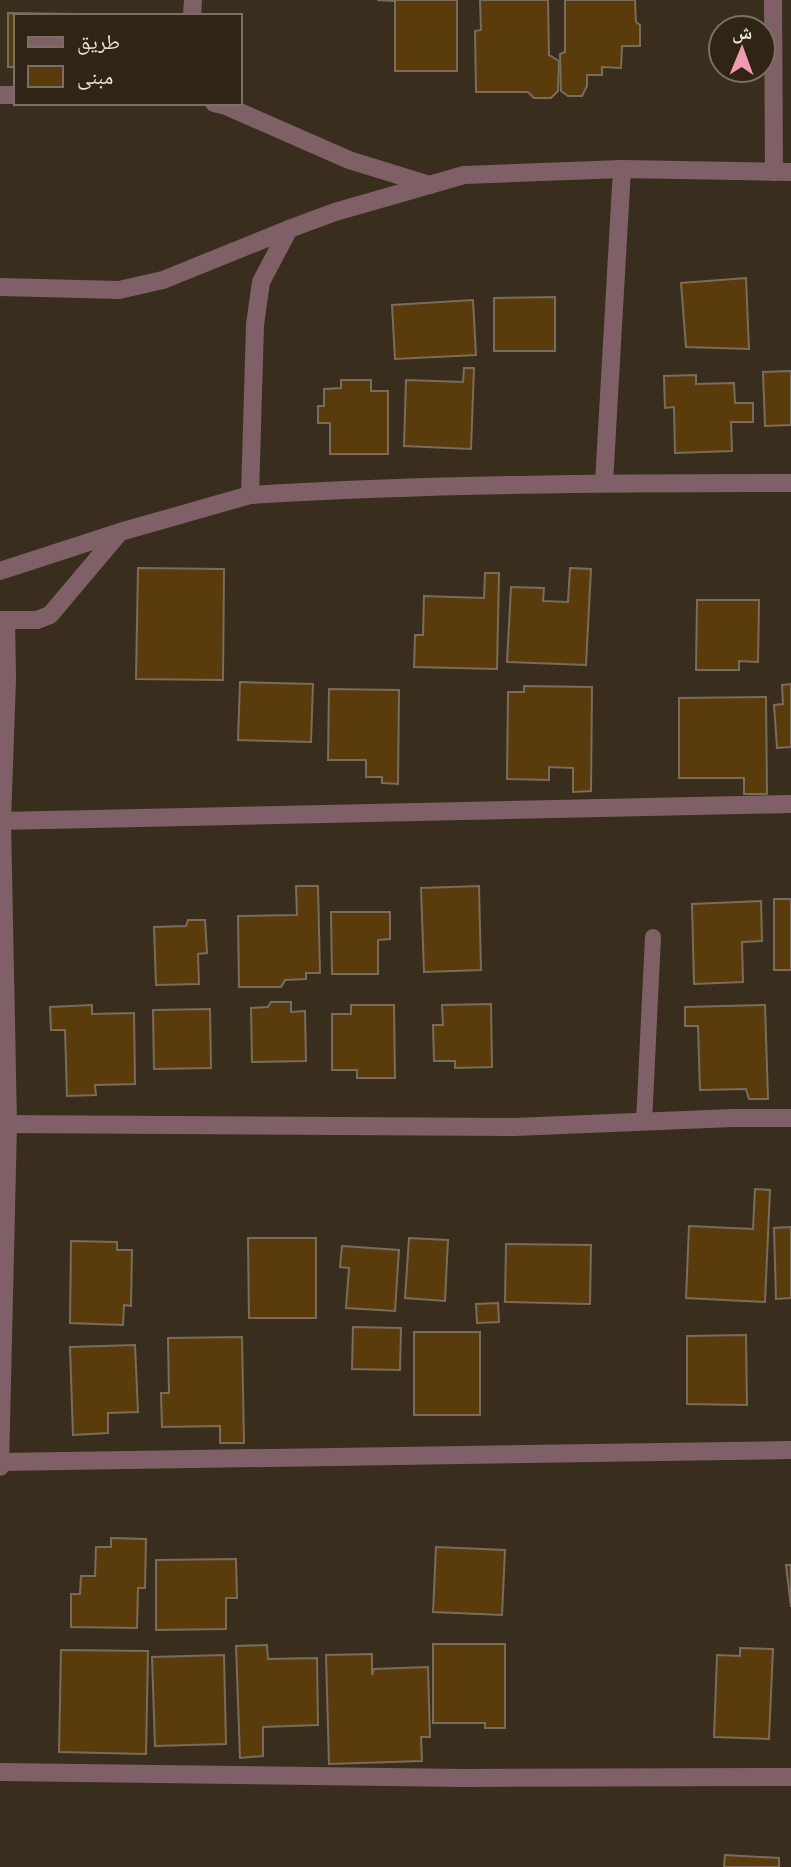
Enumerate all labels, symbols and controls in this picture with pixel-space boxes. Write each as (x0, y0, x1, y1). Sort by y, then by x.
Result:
legend (14, 14, 242, 105)
north arrow (707, 14, 777, 84)
text: ش (732, 22, 753, 44)
text: طريق (77, 30, 120, 55)
text: مبنى (77, 65, 113, 90)

